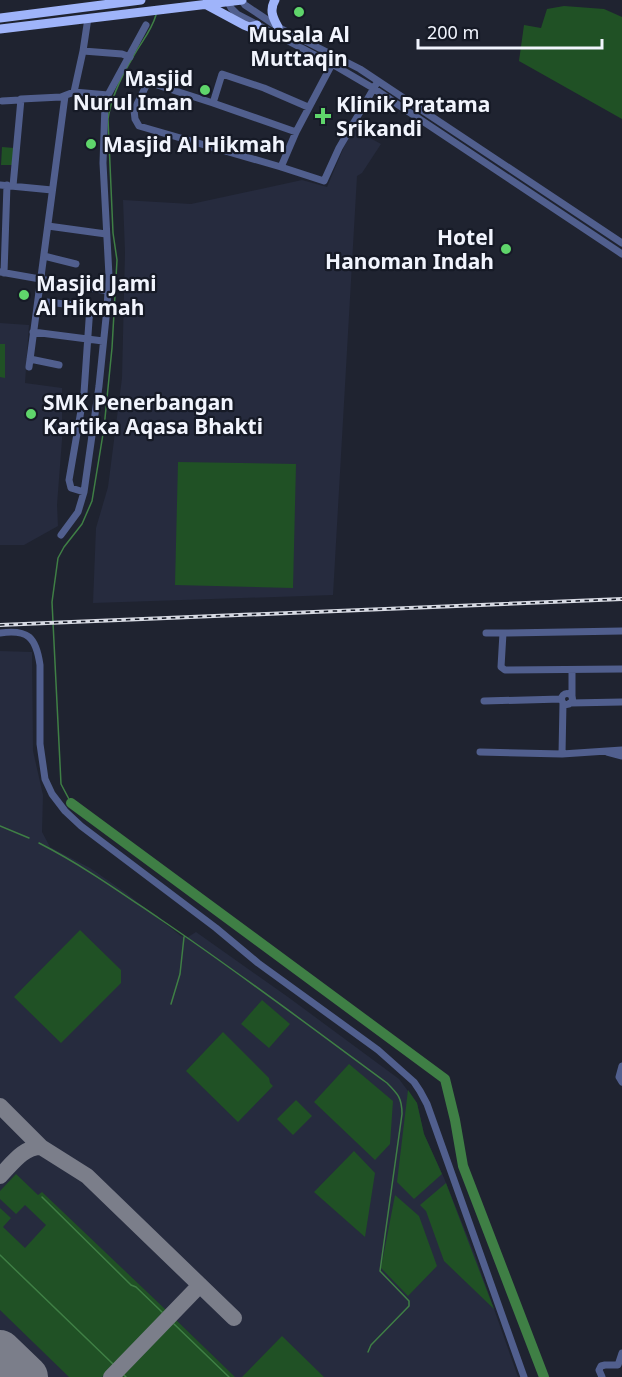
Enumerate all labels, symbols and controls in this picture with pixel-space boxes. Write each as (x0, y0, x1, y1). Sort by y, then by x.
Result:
marker: Musala Al Muttaqin (292, 5, 306, 19)
scale bar (418, 12, 602, 50)
place label: Musala Al Muttaqin (248, 20, 350, 72)
text: 200 m (427, 20, 479, 44)
place label: Masjid Nurul Iman (73, 64, 193, 116)
marker: Masjid Nurul Iman (198, 83, 212, 97)
place label: Klinik Pratama Srikandi (336, 90, 490, 142)
marker: Klinik Pratama Srikandi (314, 107, 332, 125)
place label: Masjid Al Hikmah (103, 130, 286, 158)
marker: Masjid Al Hikmah (84, 137, 98, 151)
place label: Hotel Hanoman Indah (325, 223, 494, 275)
marker: Hotel Hanoman Indah (499, 242, 513, 256)
place label: Masjid Jami Al Hikmah (36, 269, 156, 321)
marker: Masjid Jami Al Hikmah (17, 288, 31, 302)
place label: SMK Penerbangan Kartika Aqasa Bhakti (43, 388, 263, 440)
marker: SMK Penerbangan Kartika Aqasa Bhakti (24, 407, 38, 421)

